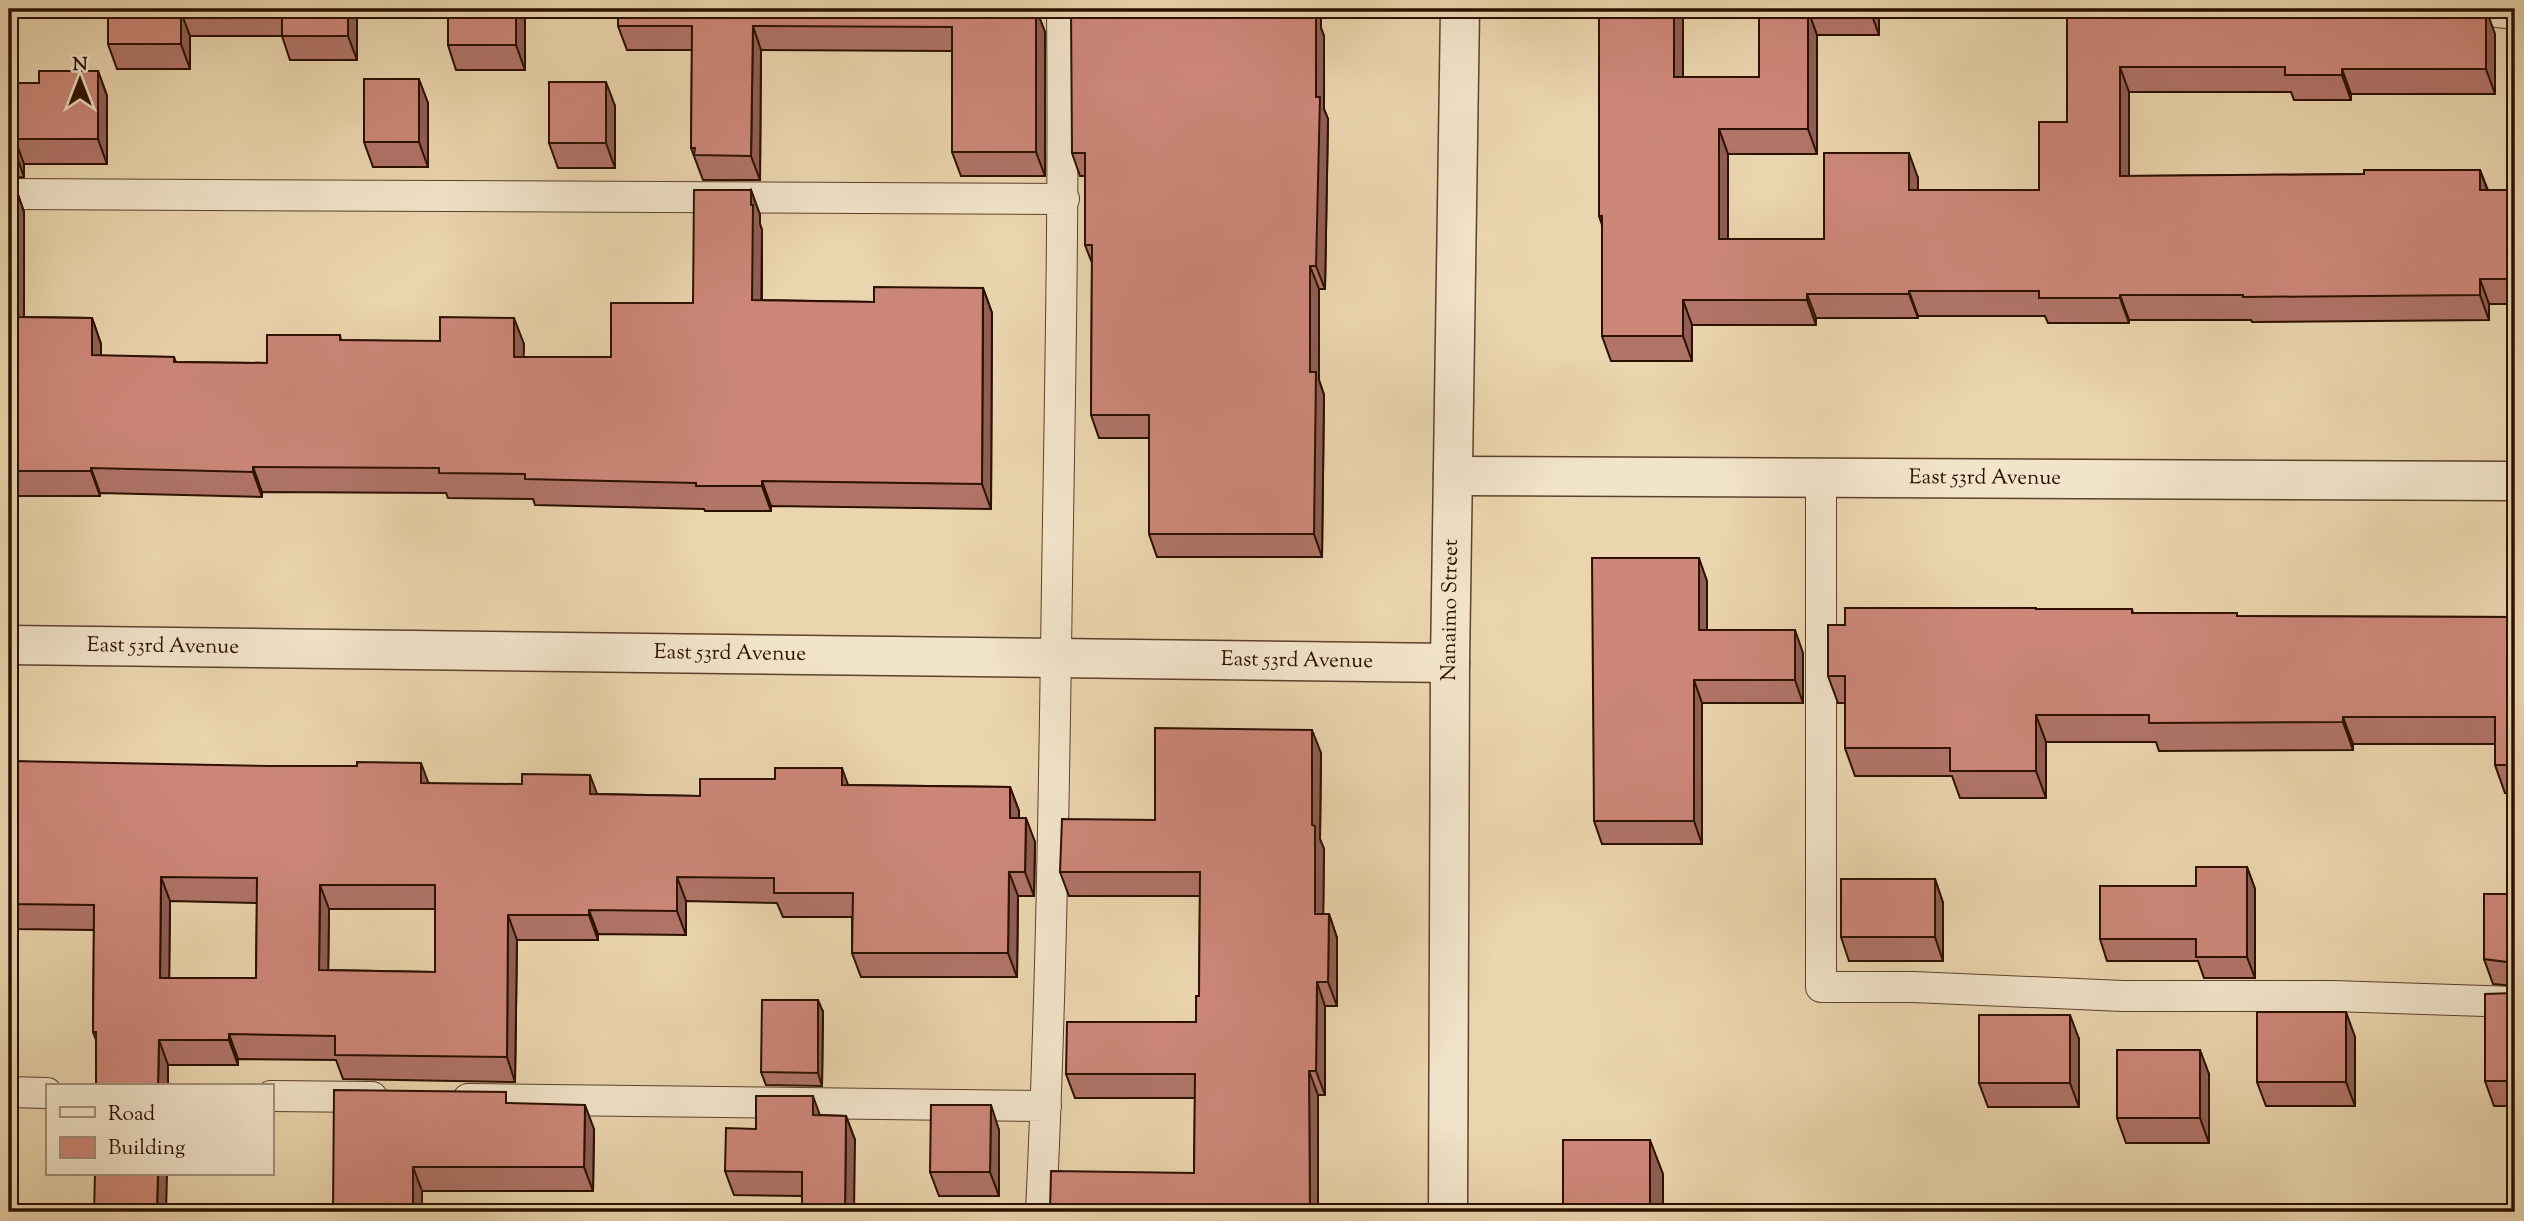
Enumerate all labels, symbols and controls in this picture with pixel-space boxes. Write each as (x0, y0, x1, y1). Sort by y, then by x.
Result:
north arrow (46, 46, 116, 116)
text: N (72, 52, 88, 79)
street label: East 53rd Avenue (1909, 463, 2061, 494)
street label: Nanaimo Street (1435, 539, 1467, 681)
street label: East 53rd Avenue (87, 631, 239, 663)
street label: East 53rd Avenue (654, 638, 806, 670)
street label: East 53rd Avenue (1221, 645, 1373, 677)
legend (46, 1084, 273, 1176)
text: Road (108, 1100, 155, 1130)
text: Building (108, 1134, 185, 1164)

